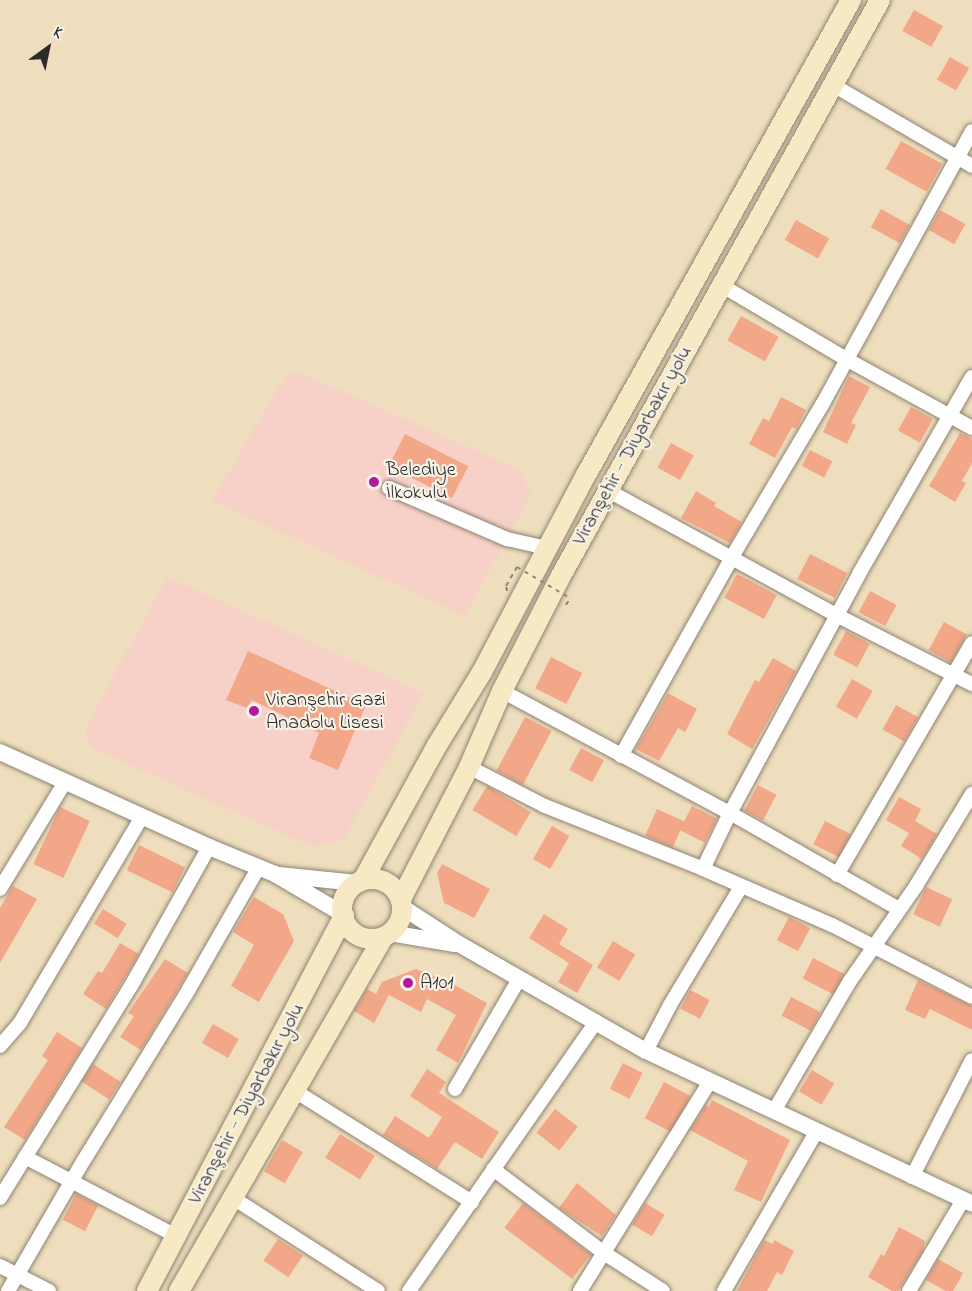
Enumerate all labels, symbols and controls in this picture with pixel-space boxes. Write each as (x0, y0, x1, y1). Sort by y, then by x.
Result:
north arrow (18, 18, 78, 78)
text: K (48, 21, 68, 45)
street label: Viranşehir - Diyarbakır yolu (568, 342, 698, 550)
place label: Belediye İlkokulu (386, 458, 456, 505)
marker: Belediye İlkokulu (367, 475, 381, 489)
place label: Viranşehir Gazi Anadolu Lisesi (266, 688, 386, 735)
marker: Viranşehir Gazi Anadolu Lisesi (247, 704, 261, 718)
place label: A101 (420, 971, 454, 995)
marker: A101 (401, 976, 415, 990)
street label: Viranşehir - Diyarbakır yolu (184, 999, 310, 1209)

